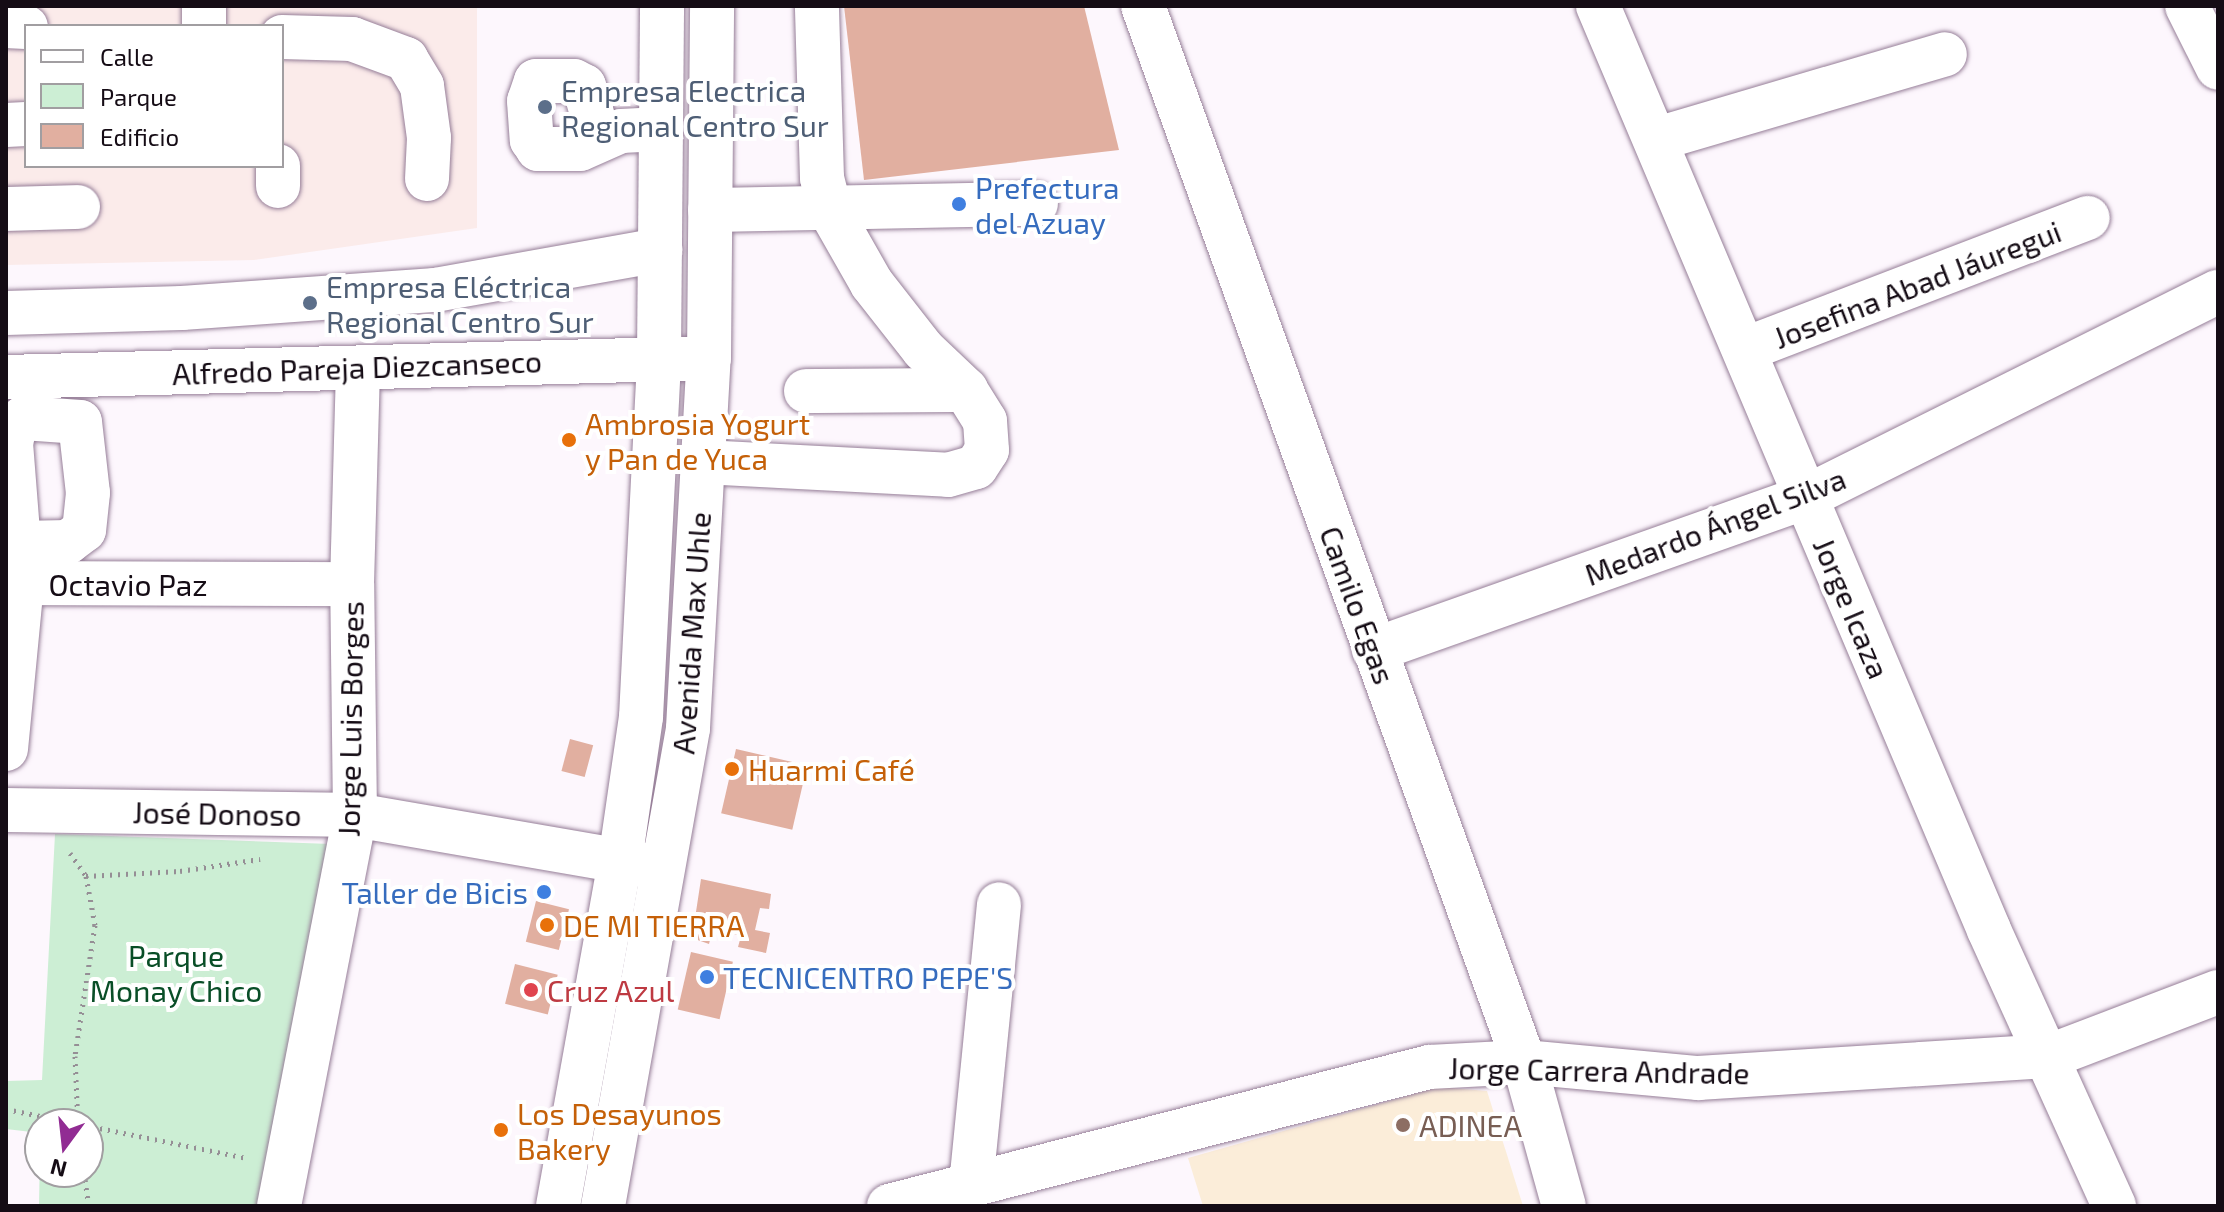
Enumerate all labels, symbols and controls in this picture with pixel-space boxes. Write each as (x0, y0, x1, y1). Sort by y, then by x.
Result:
legend (24, 24, 284, 168)
text: Calle (100, 42, 154, 71)
place label: Empresa Electrica Regional Centro Sur (561, 72, 830, 142)
text: Parque (100, 82, 177, 111)
marker: Empresa Electrica Regional Centro Sur (536, 98, 554, 116)
text: Edificio (100, 122, 179, 151)
place label: Prefectura del Azuay (975, 169, 1119, 240)
marker: Prefectura del Azuay (950, 195, 968, 213)
street label: Josefina Abad Jáuregui (1768, 212, 2066, 356)
place label: Empresa Eléctrica Regional Centro Sur (326, 268, 595, 338)
marker: Empresa Eléctrica Regional Centro Sur (301, 294, 319, 312)
street label: Alfredo Pareja Diezcanseco (171, 343, 543, 391)
place label: Ambrosia Yogurt y Pan de Yuca (585, 405, 811, 476)
marker: Ambrosia Yogurt y Pan de Yuca (560, 431, 578, 449)
street label: Medardo Ángel Silva (1579, 459, 1851, 593)
street label: Avenida Max Uhle (665, 511, 717, 755)
street label: Camilo Egas (1313, 521, 1403, 689)
street label: Jorge Icaza (1806, 532, 1898, 684)
street label: Octavio Paz (48, 566, 208, 602)
street label: Jorge Luis Borges (330, 601, 370, 837)
place label: Huarmi Café (748, 751, 915, 787)
marker: Huarmi Café (723, 760, 741, 778)
street label: José Donoso (132, 794, 302, 832)
place label: Taller de Bicis (341, 874, 528, 910)
marker: Taller de Bicis (535, 883, 553, 901)
place label: DE MI TIERRA (563, 907, 745, 943)
marker: DE MI TIERRA (538, 916, 556, 934)
park label: Parque Monay Chico (89, 937, 263, 1008)
place label: TECNICENTRO PEPE'S (723, 959, 1013, 995)
marker: TECNICENTRO PEPE'S (698, 968, 716, 986)
place label: Cruz Azul (547, 972, 675, 1008)
marker: Cruz Azul (522, 981, 540, 999)
street label: Jorge Carrera Andrade (1448, 1049, 1750, 1091)
place label: Los Desayunos Bakery (517, 1095, 722, 1166)
place label: ADINEA (1419, 1107, 1522, 1143)
north arrow (24, 1108, 104, 1188)
marker: ADINEA (1394, 1116, 1412, 1134)
marker: Los Desayunos Bakery (492, 1121, 510, 1139)
text: N (47, 1155, 69, 1184)

